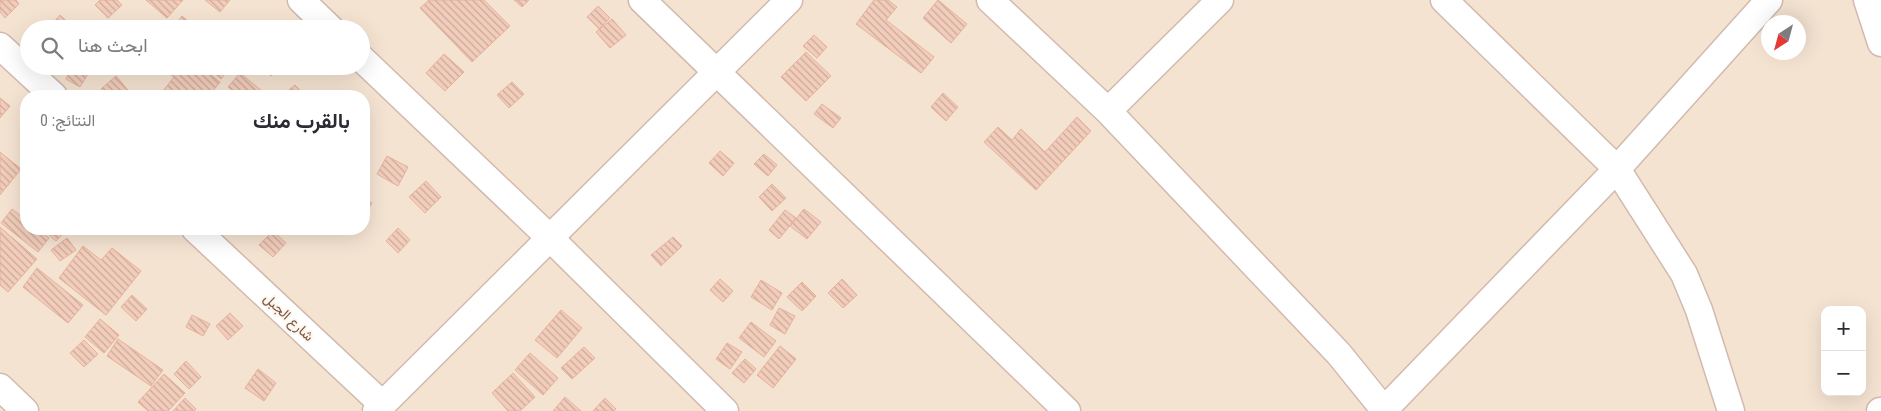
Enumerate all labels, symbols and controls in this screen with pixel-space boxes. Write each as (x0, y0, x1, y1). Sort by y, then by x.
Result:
north arrow (1761, 15, 1806, 60)
search box (20, 20, 370, 75)
icon: search (38, 34, 66, 62)
text: ابحث هنا (78, 34, 148, 57)
text: بالقرب منك (253, 109, 350, 133)
text: النتائج: 0 (40, 111, 95, 130)
street label: شارع الجبل (259, 290, 317, 346)
map controls (1821, 306, 1866, 396)
button: + (1821, 306, 1866, 351)
button: − (1821, 351, 1866, 396)

